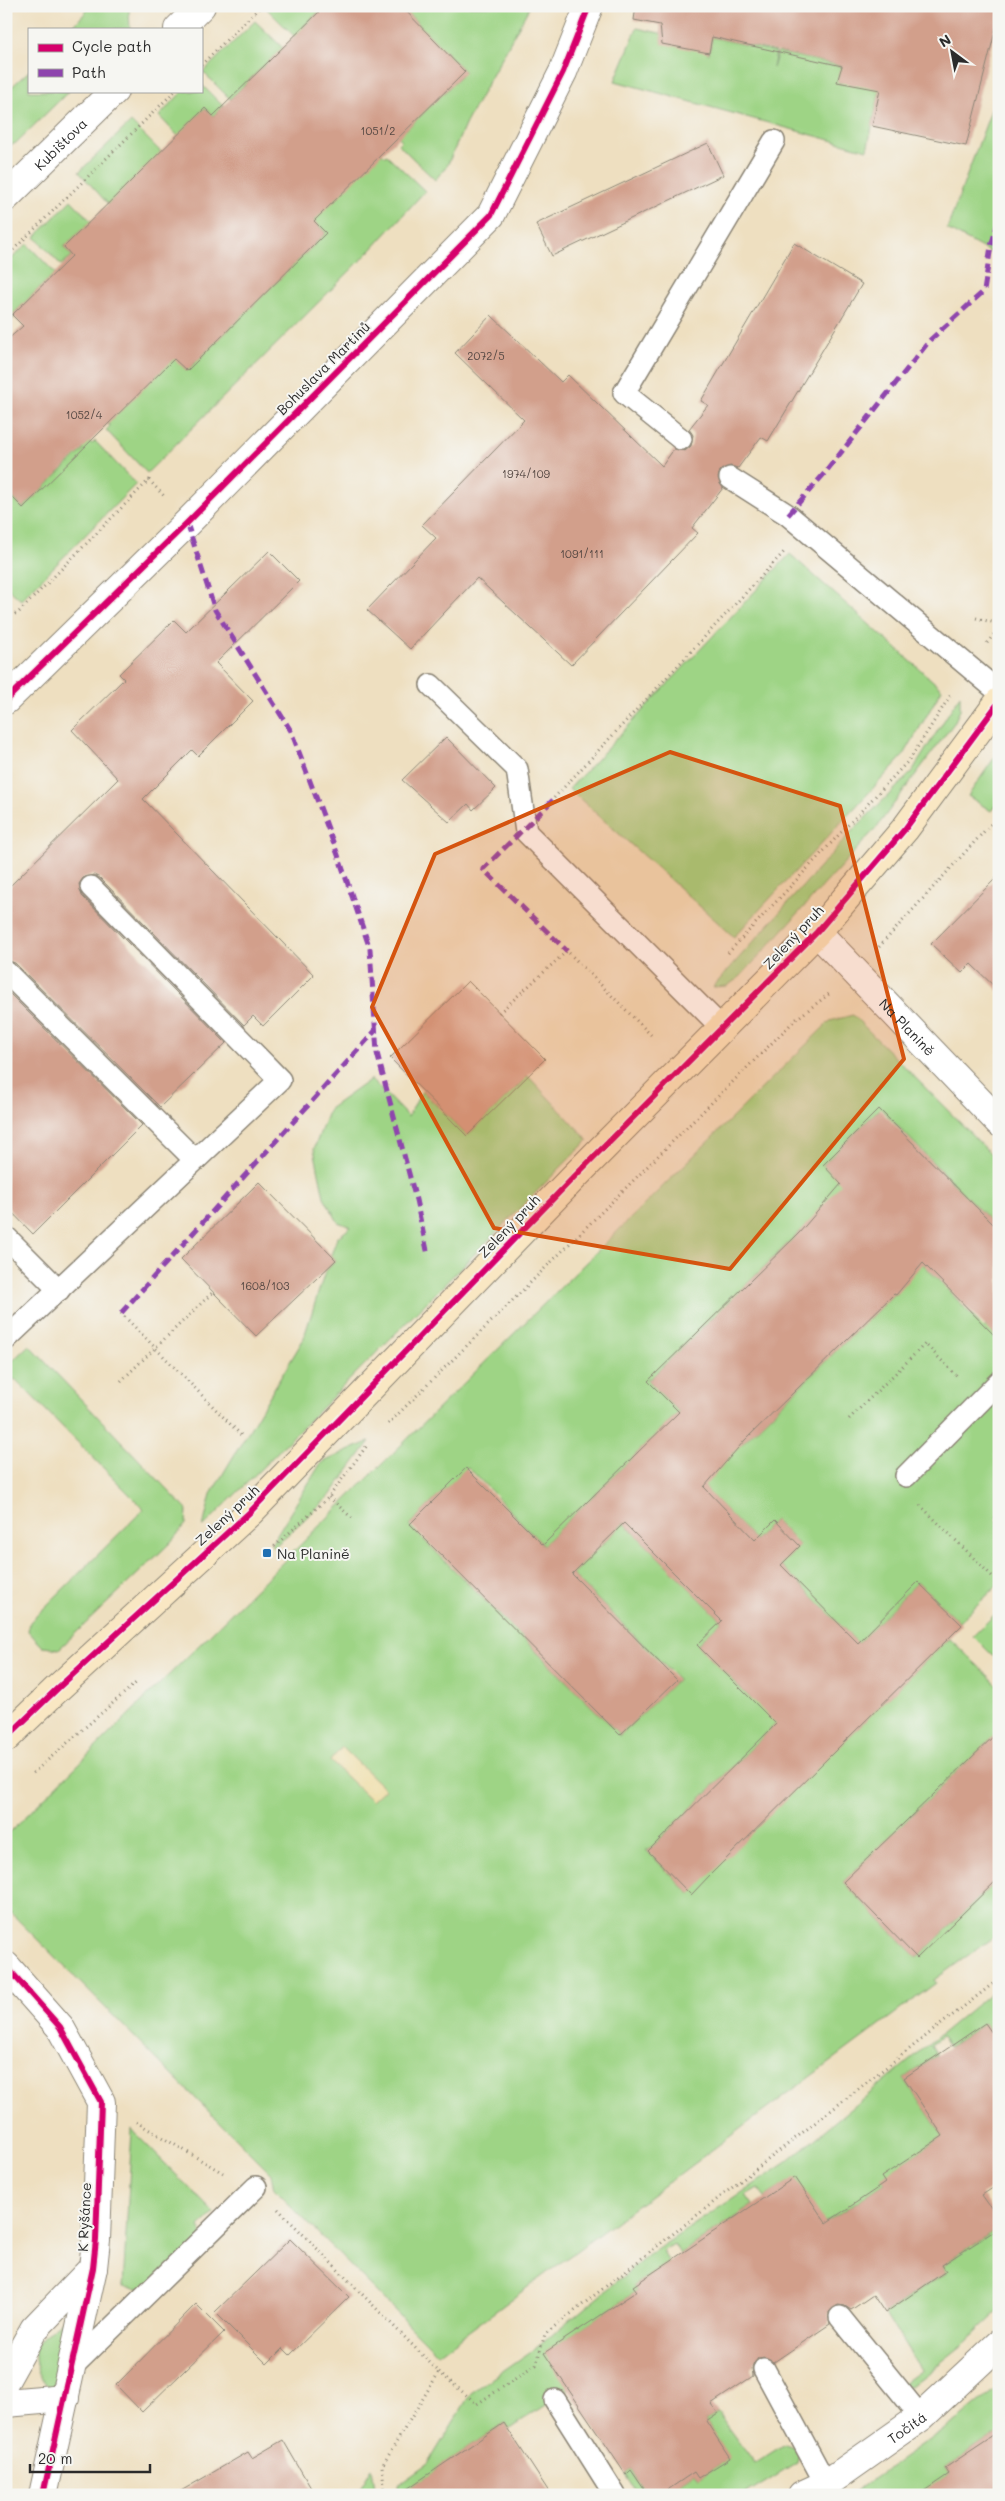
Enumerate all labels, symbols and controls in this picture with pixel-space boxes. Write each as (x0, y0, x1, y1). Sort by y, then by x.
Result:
legend (28, 28, 202, 92)
north arrow (928, 28, 978, 78)
text: N (935, 30, 954, 51)
text: Cycle path (72, 36, 151, 56)
text: Path (72, 62, 106, 82)
street label: Kubištova (30, 114, 91, 174)
house number: 1051/2 (361, 123, 395, 138)
street label: Bohuslava Martinů (272, 317, 374, 419)
house number: 2072/5 (467, 348, 505, 363)
house number: 1052/4 (66, 407, 103, 422)
house number: 1974/109 (502, 466, 550, 481)
house number: 1091/111 (560, 546, 604, 561)
street label: Zelený pruh (758, 901, 828, 973)
street label: Na Planině (876, 994, 940, 1059)
street label: Zelený pruh (474, 1190, 544, 1262)
house number: 1608/103 (241, 1278, 290, 1293)
street label: Zelený pruh (191, 1480, 263, 1550)
place label: Na Planině (277, 1544, 350, 1563)
marker: Na Planině (261, 1547, 273, 1559)
street label: K Ryšánce (73, 2182, 95, 2252)
street label: Točitá (883, 2407, 930, 2447)
scale bar (30, 2441, 150, 2473)
text: 20 m (38, 2448, 72, 2468)

